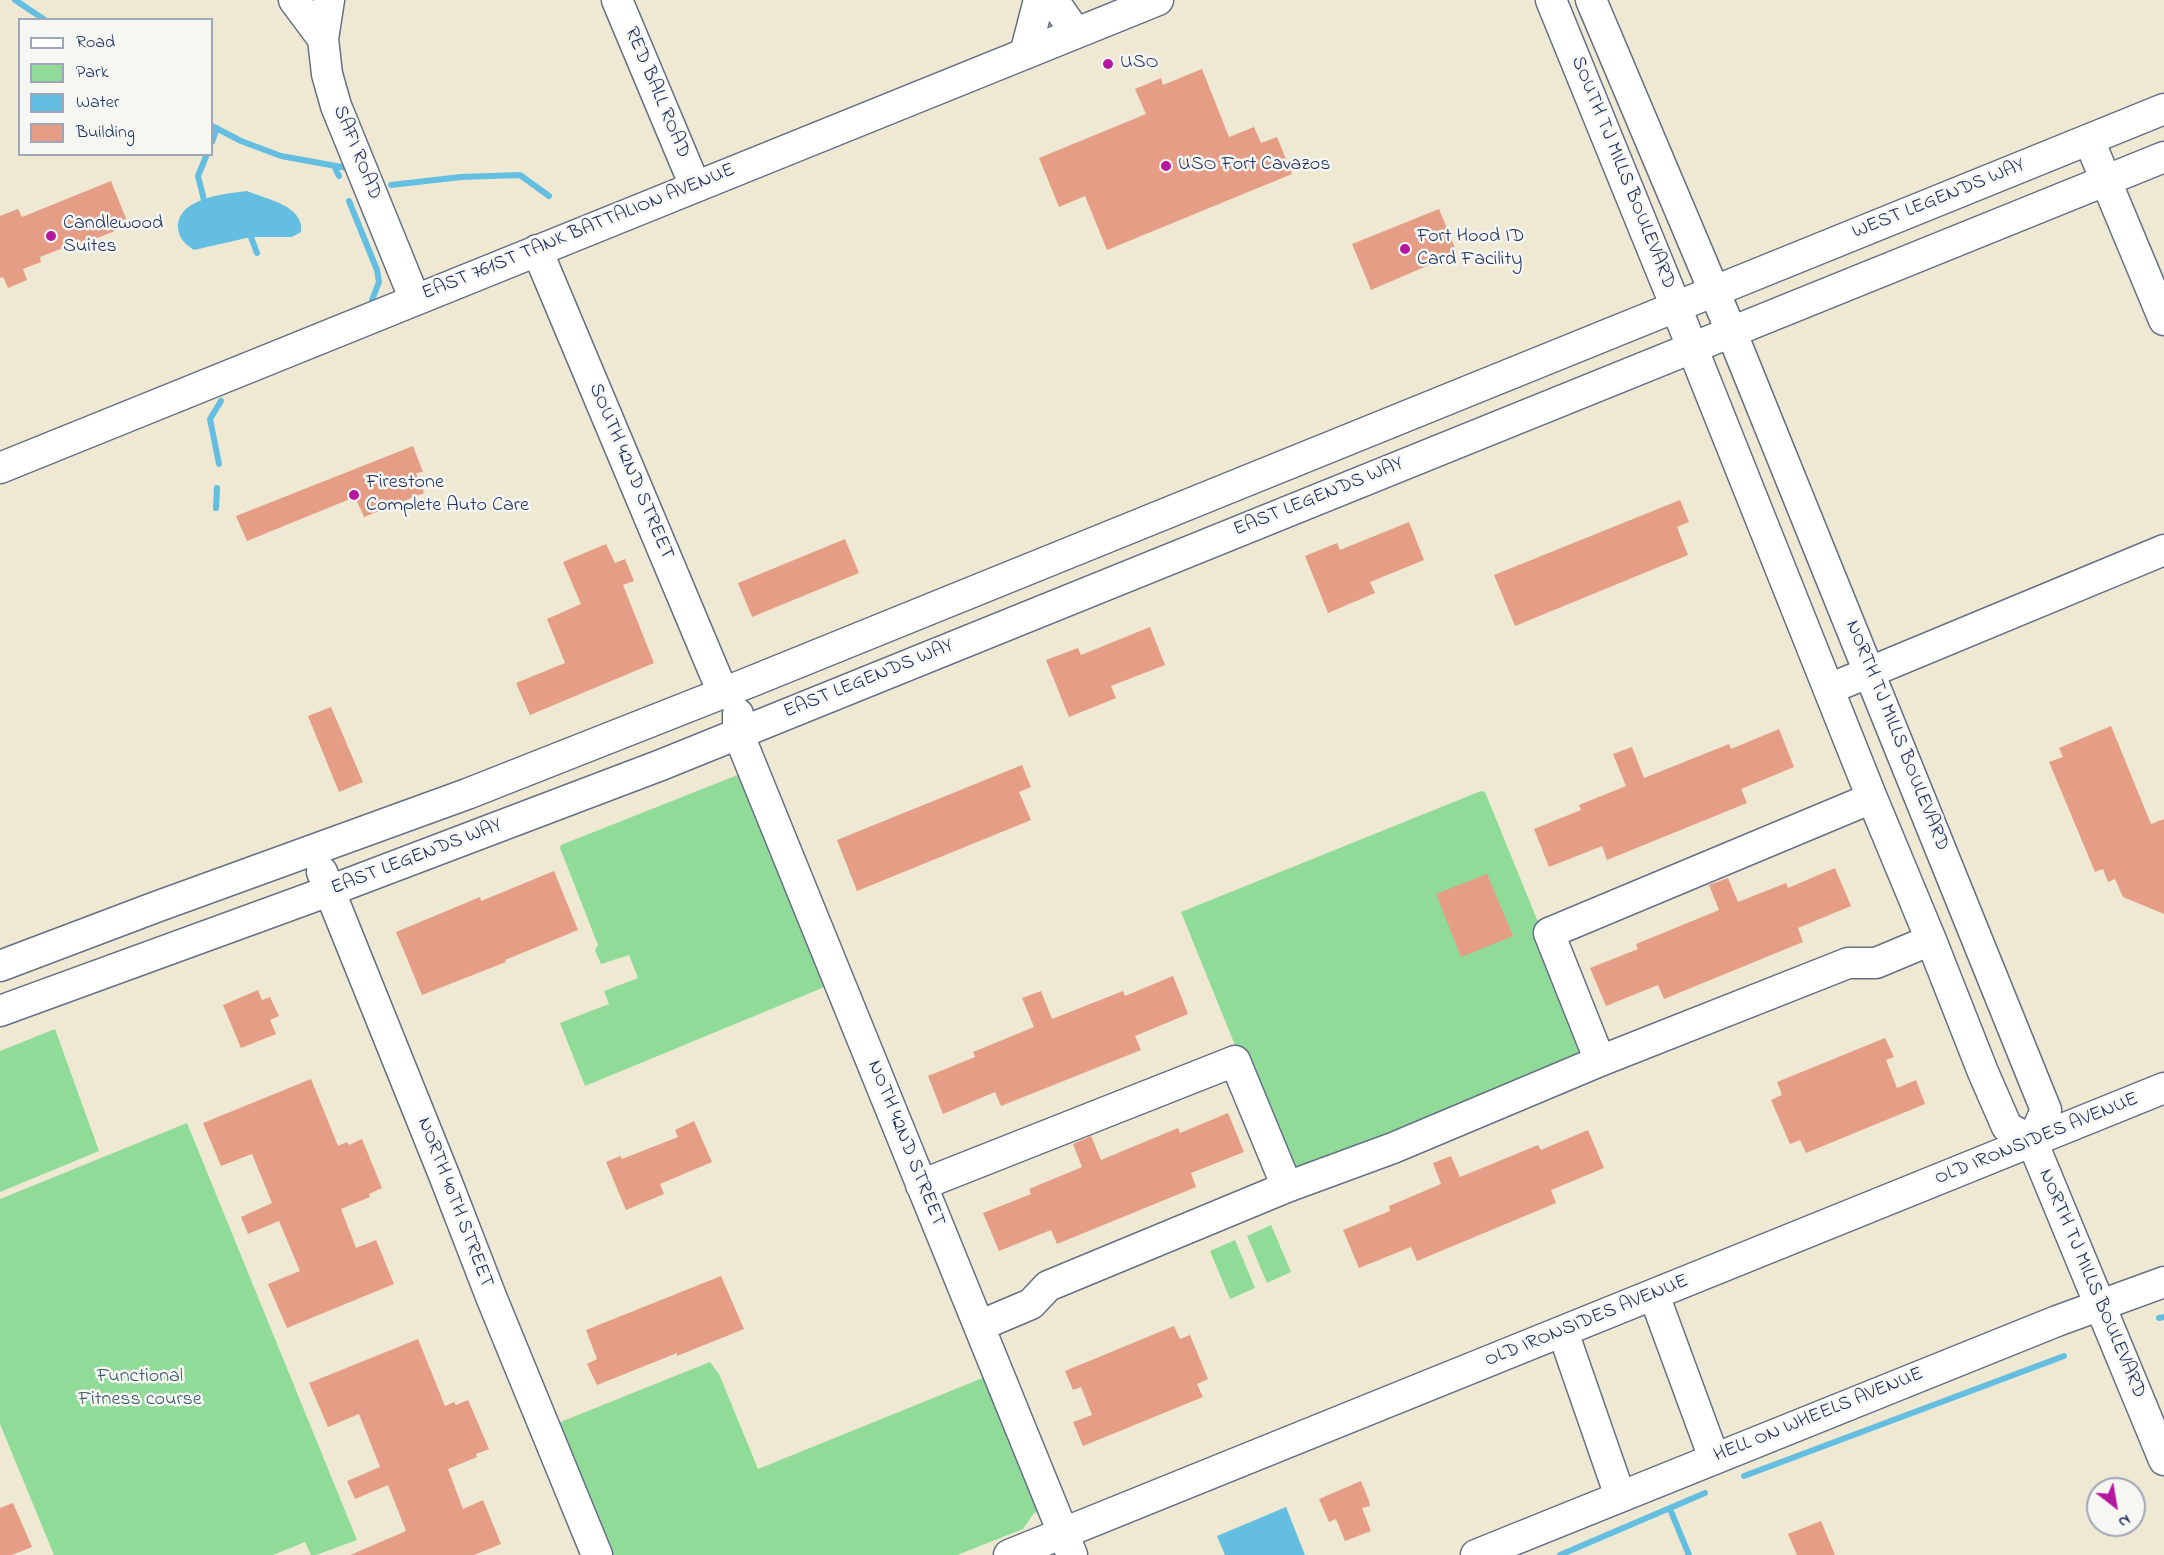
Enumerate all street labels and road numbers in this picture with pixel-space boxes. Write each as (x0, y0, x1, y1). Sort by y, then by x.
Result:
street label: RED BALL ROAD (618, 24, 694, 162)
street label: SOUTH TJ MILLS BOULEVARD (1564, 53, 1680, 293)
street label: SAFI ROAD (326, 103, 386, 203)
street label: WEST LEGENDS WAY (1849, 154, 2029, 246)
street label: EAST 761ST TANK BATTALION AVENUE (419, 159, 739, 307)
street label: SOUTH 42ND STREET (582, 380, 678, 564)
street label: EAST LEGENDS WAY (1231, 453, 1407, 543)
street label: NORTH TJ MILLS BOULEVARD (1839, 617, 1953, 855)
street label: EAST LEGENDS WAY (781, 635, 957, 725)
street label: EAST LEGENDS WAY (328, 814, 506, 902)
street label: NOTH 42ND STREET (861, 1057, 949, 1231)
street label: OLD IRONSIDES AVENUE (1932, 1088, 2142, 1192)
street label: NORTH 40TH STREET (410, 1114, 498, 1292)
street label: NORTH TJ MILLS BOULEVARD (2032, 1166, 2150, 1402)
street label: OLD IRONSIDES AVENUE (1482, 1270, 1692, 1374)
street label: HELL ON WHEELS AVENUE (1711, 1363, 1927, 1469)

